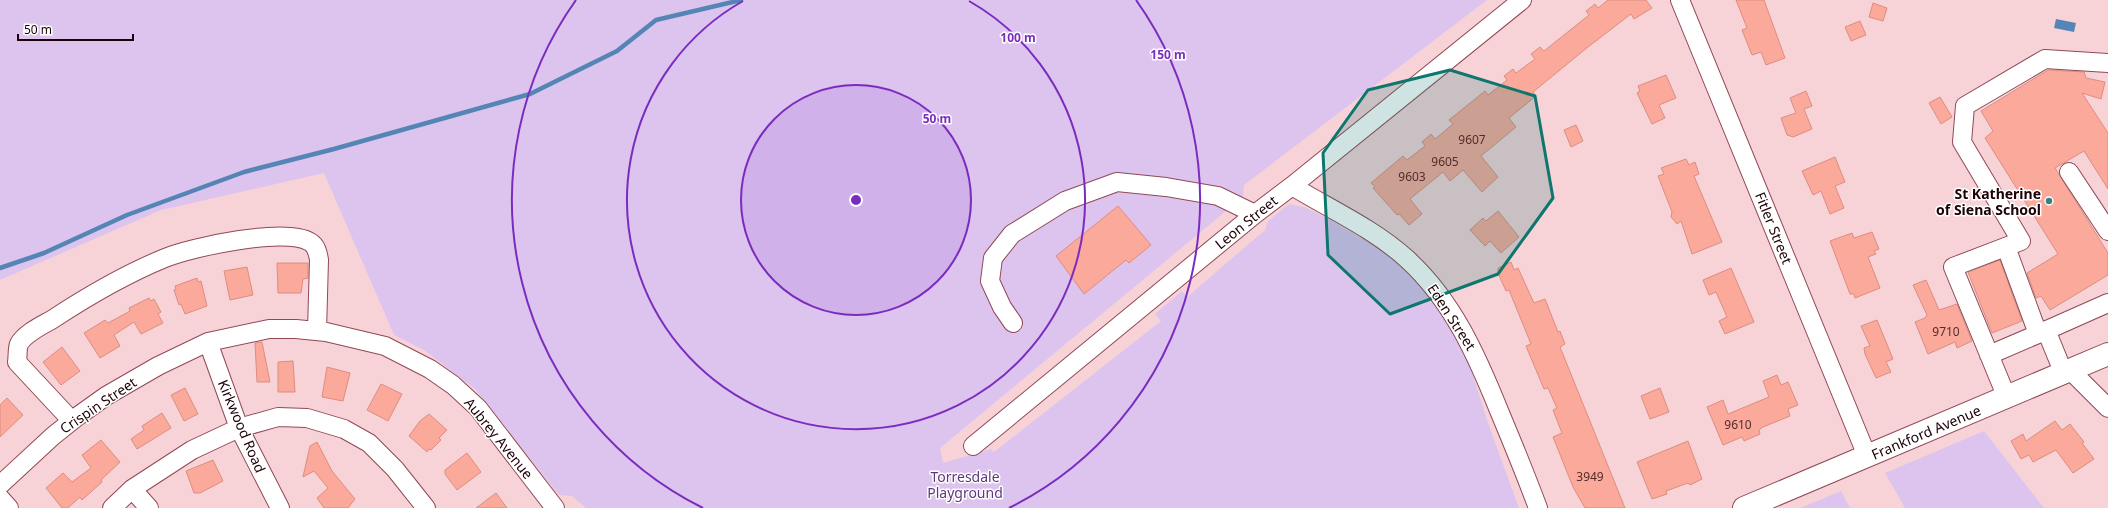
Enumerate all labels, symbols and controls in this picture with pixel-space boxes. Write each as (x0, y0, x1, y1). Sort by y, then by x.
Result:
scale bar (18, 16, 133, 42)
text: 50 m (24, 21, 52, 38)
text: 100 m (1000, 29, 1036, 46)
text: 150 m (1150, 46, 1186, 63)
text: 50 m (923, 110, 951, 127)
house number: 9607 (1458, 131, 1486, 148)
house number: 9605 (1431, 153, 1459, 170)
house number: 9603 (1398, 168, 1426, 185)
place label: St Katherine of Siena School (1936, 184, 2041, 219)
street label: Fitler Street (1751, 189, 1797, 267)
street label: Leon Street (1211, 191, 1281, 253)
centre of rings (849, 193, 863, 207)
marker: St Katherine of Siena School (2044, 196, 2054, 206)
street label: Eden Street (1423, 280, 1481, 354)
house number: 9710 (1932, 323, 1960, 340)
street label: Crispin Street (56, 372, 140, 438)
street label: Kirkwood Road (214, 377, 270, 475)
street label: Aubrey Avenue (460, 393, 538, 483)
street label: Frankford Avenue (1868, 400, 1984, 464)
house number: 9610 (1724, 416, 1752, 433)
park label: Torresdale Playground (927, 467, 1003, 502)
house number: 3949 (1576, 468, 1604, 485)

